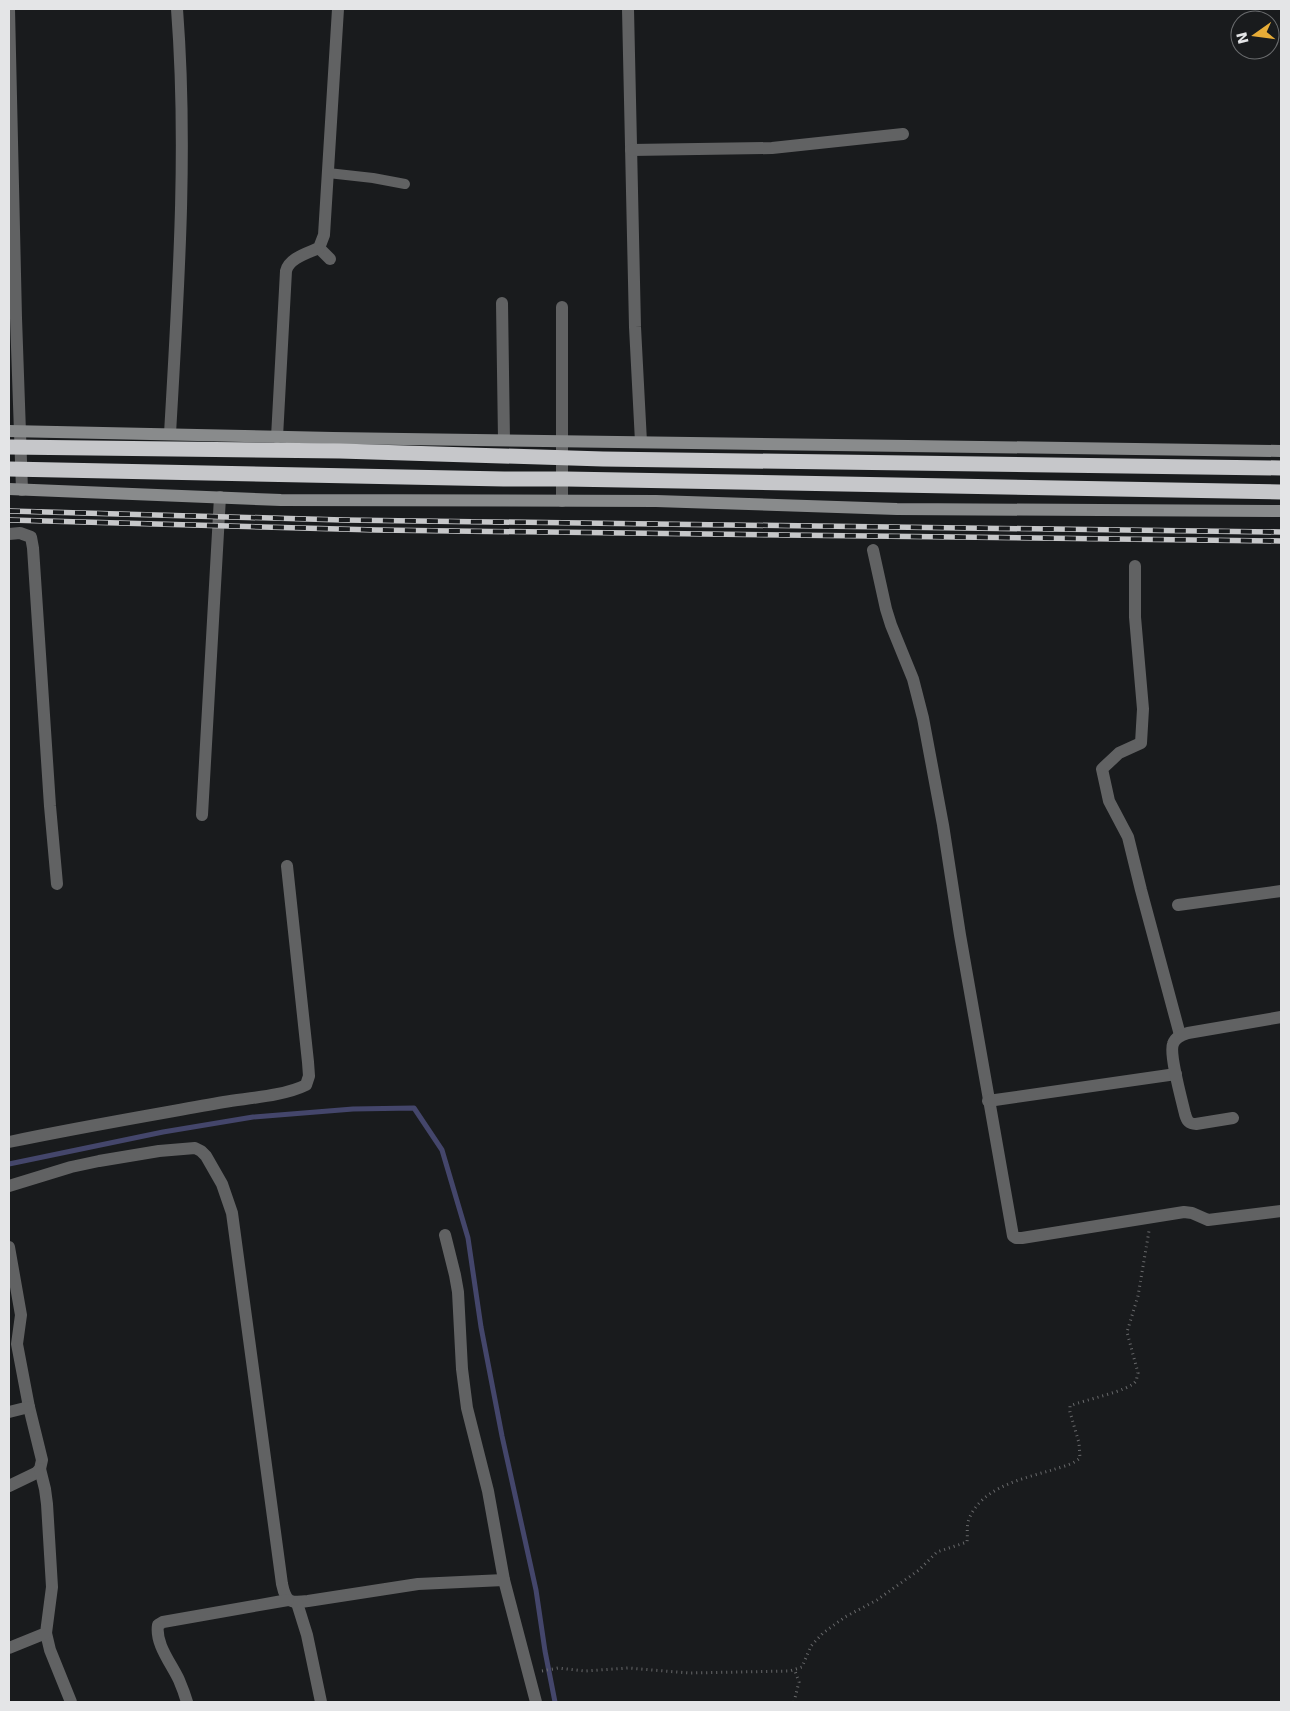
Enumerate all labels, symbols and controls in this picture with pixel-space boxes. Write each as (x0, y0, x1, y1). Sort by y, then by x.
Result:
north arrow (1230, 10, 1280, 60)
text: N (1233, 31, 1252, 46)

